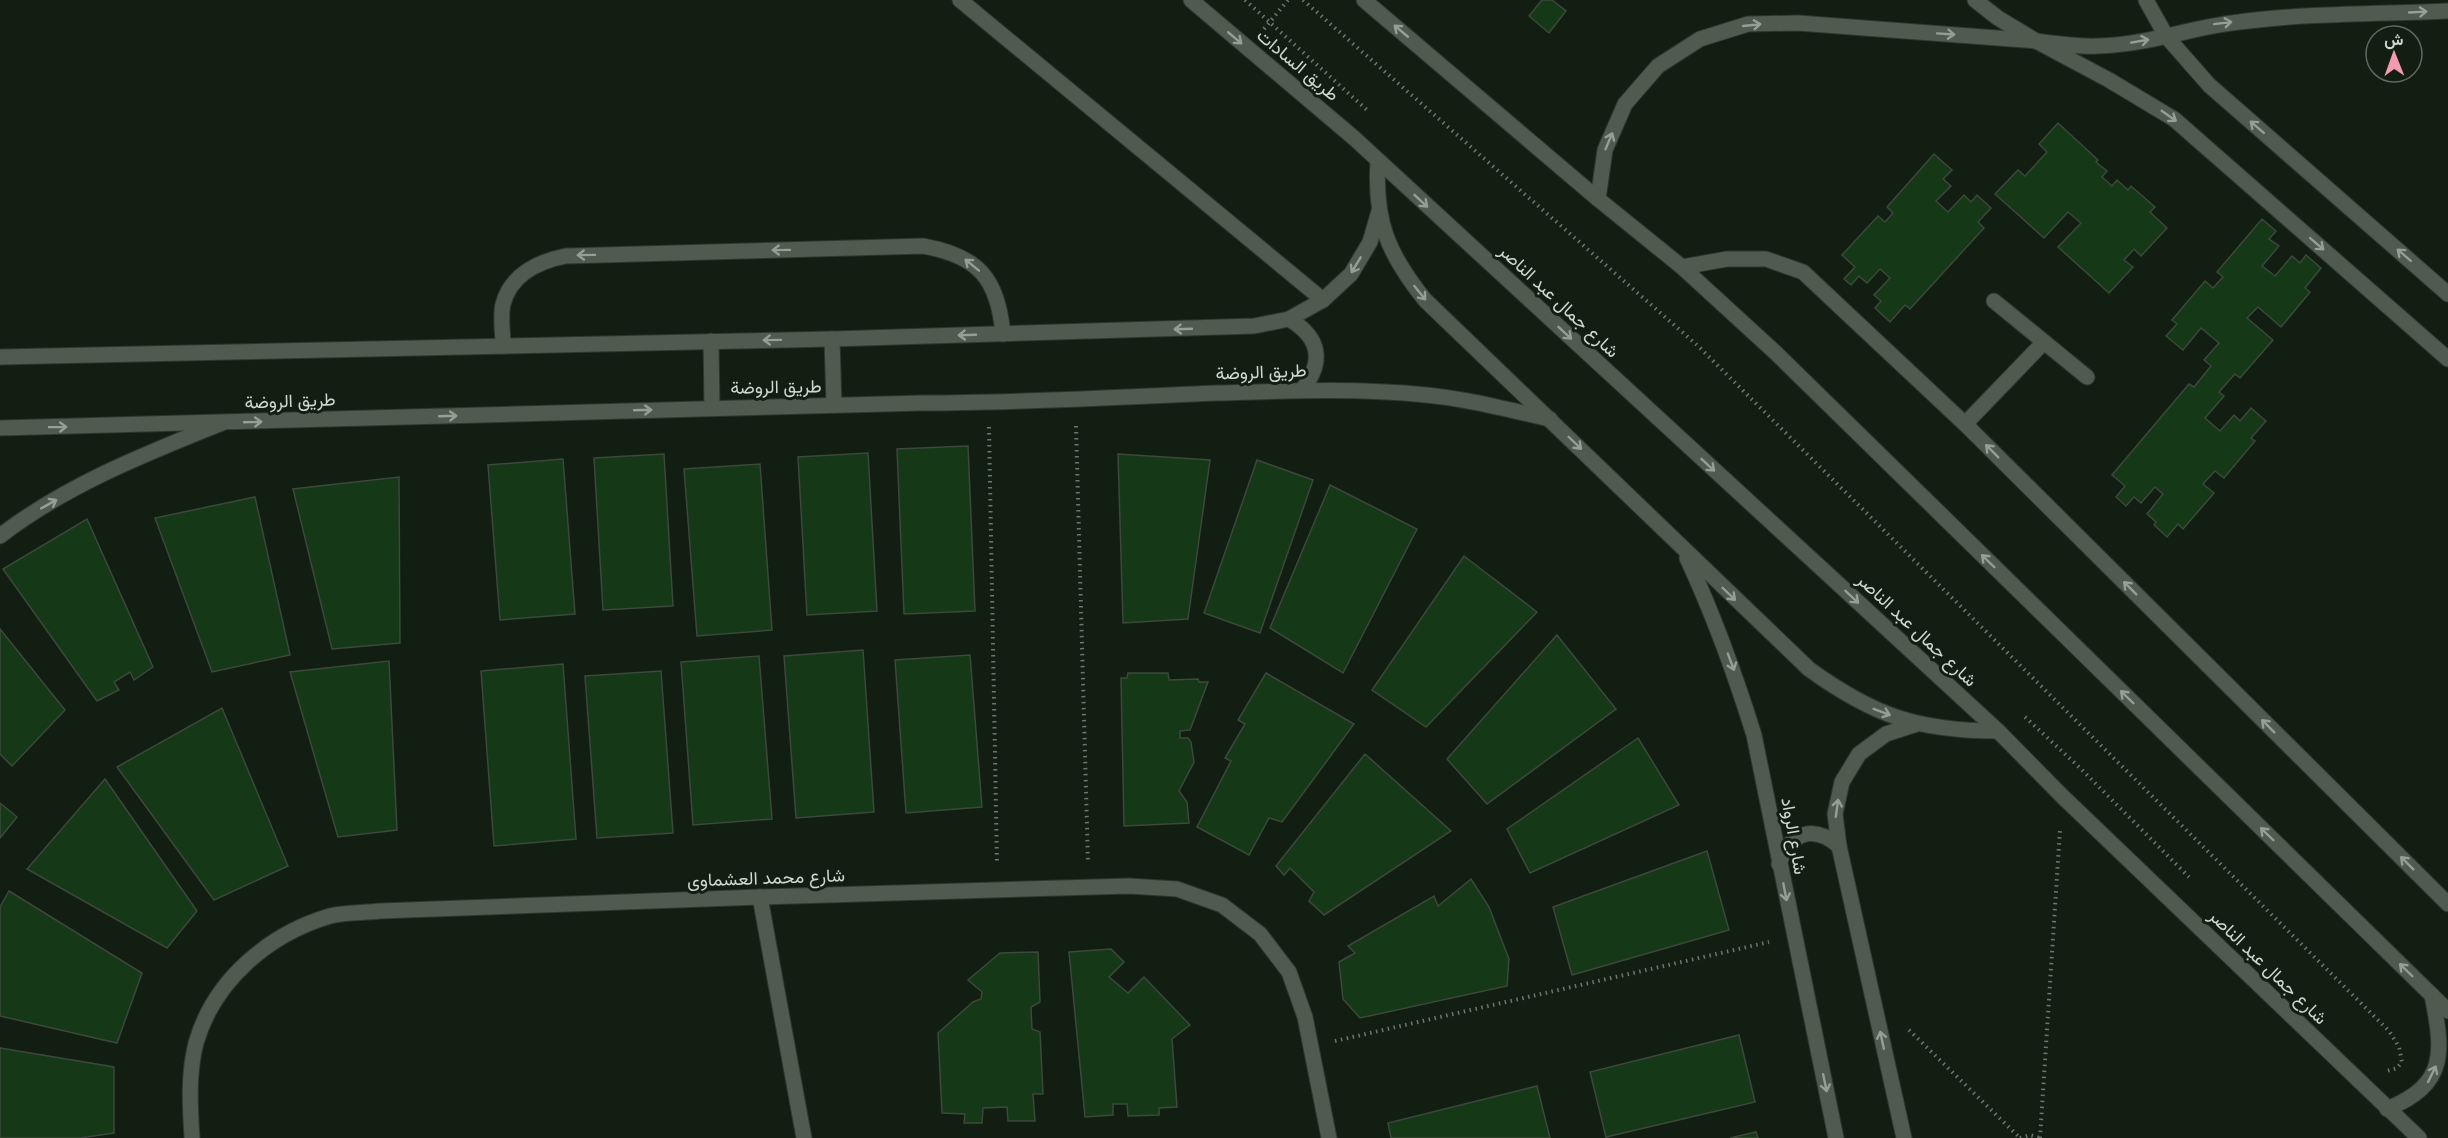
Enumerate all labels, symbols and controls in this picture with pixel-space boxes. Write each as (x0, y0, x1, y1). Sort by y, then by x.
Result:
one-way arrow (2407, 7, 2427, 18)
one-way arrow (2213, 18, 2232, 29)
one-way arrow (1741, 19, 1761, 30)
street label: طريق السادات (1252, 23, 1344, 106)
one-way arrow (1394, 24, 1409, 38)
north arrow (2364, 24, 2424, 84)
one-way arrow (1936, 29, 1956, 40)
text: ش (2384, 29, 2404, 50)
one-way arrow (1227, 31, 1243, 44)
one-way arrow (2130, 35, 2149, 46)
one-way arrow (2160, 111, 2177, 123)
one-way arrow (2250, 120, 2265, 134)
one-way arrow (1604, 133, 1615, 151)
one-way arrow (1414, 194, 1429, 208)
one-way arrow (2309, 237, 2324, 251)
street label: شارع جمال عبد الناصر (1493, 238, 1624, 363)
one-way arrow (772, 244, 792, 256)
one-way arrow (2397, 248, 2412, 262)
one-way arrow (577, 249, 597, 261)
one-way arrow (1350, 256, 1362, 273)
one-way arrow (964, 258, 980, 271)
one-way arrow (1413, 285, 1426, 301)
one-way arrow (1173, 324, 1193, 335)
one-way arrow (1557, 326, 1572, 340)
one-way arrow (957, 329, 977, 341)
one-way arrow (762, 334, 782, 346)
street label: طريق الروضة (1215, 358, 1307, 385)
street label: طريق الروضة (730, 374, 822, 399)
street label: طريق الروضة (244, 387, 336, 414)
one-way arrow (633, 405, 653, 416)
one-way arrow (438, 410, 458, 422)
one-way arrow (243, 416, 263, 428)
one-way arrow (48, 421, 68, 433)
one-way arrow (1567, 436, 1582, 451)
one-way arrow (1984, 443, 1999, 458)
one-way arrow (1701, 458, 1716, 472)
one-way arrow (40, 498, 57, 510)
one-way arrow (1980, 554, 1995, 568)
street label: شارع جمال عبد الناصر (1851, 567, 1982, 692)
one-way arrow (2123, 581, 2137, 596)
one-way arrow (1722, 587, 1737, 601)
one-way arrow (1844, 590, 1859, 604)
one-way arrow (1726, 652, 1737, 671)
one-way arrow (2120, 690, 2135, 705)
one-way arrow (1872, 708, 1891, 719)
one-way arrow (2261, 718, 2276, 733)
street label: شارع الرواد (1775, 796, 1813, 876)
one-way arrow (1832, 799, 1843, 818)
one-way arrow (2259, 826, 2274, 841)
one-way arrow (2399, 856, 2414, 871)
street label: شارع محمد العشماوى (687, 863, 845, 893)
one-way arrow (1780, 882, 1791, 902)
street label: شارع جمال عبد الناصر (2203, 903, 2332, 1030)
one-way arrow (2399, 963, 2414, 978)
one-way arrow (1876, 1031, 1887, 1050)
one-way arrow (2426, 1066, 2438, 1084)
one-way arrow (1819, 1073, 1831, 1092)

